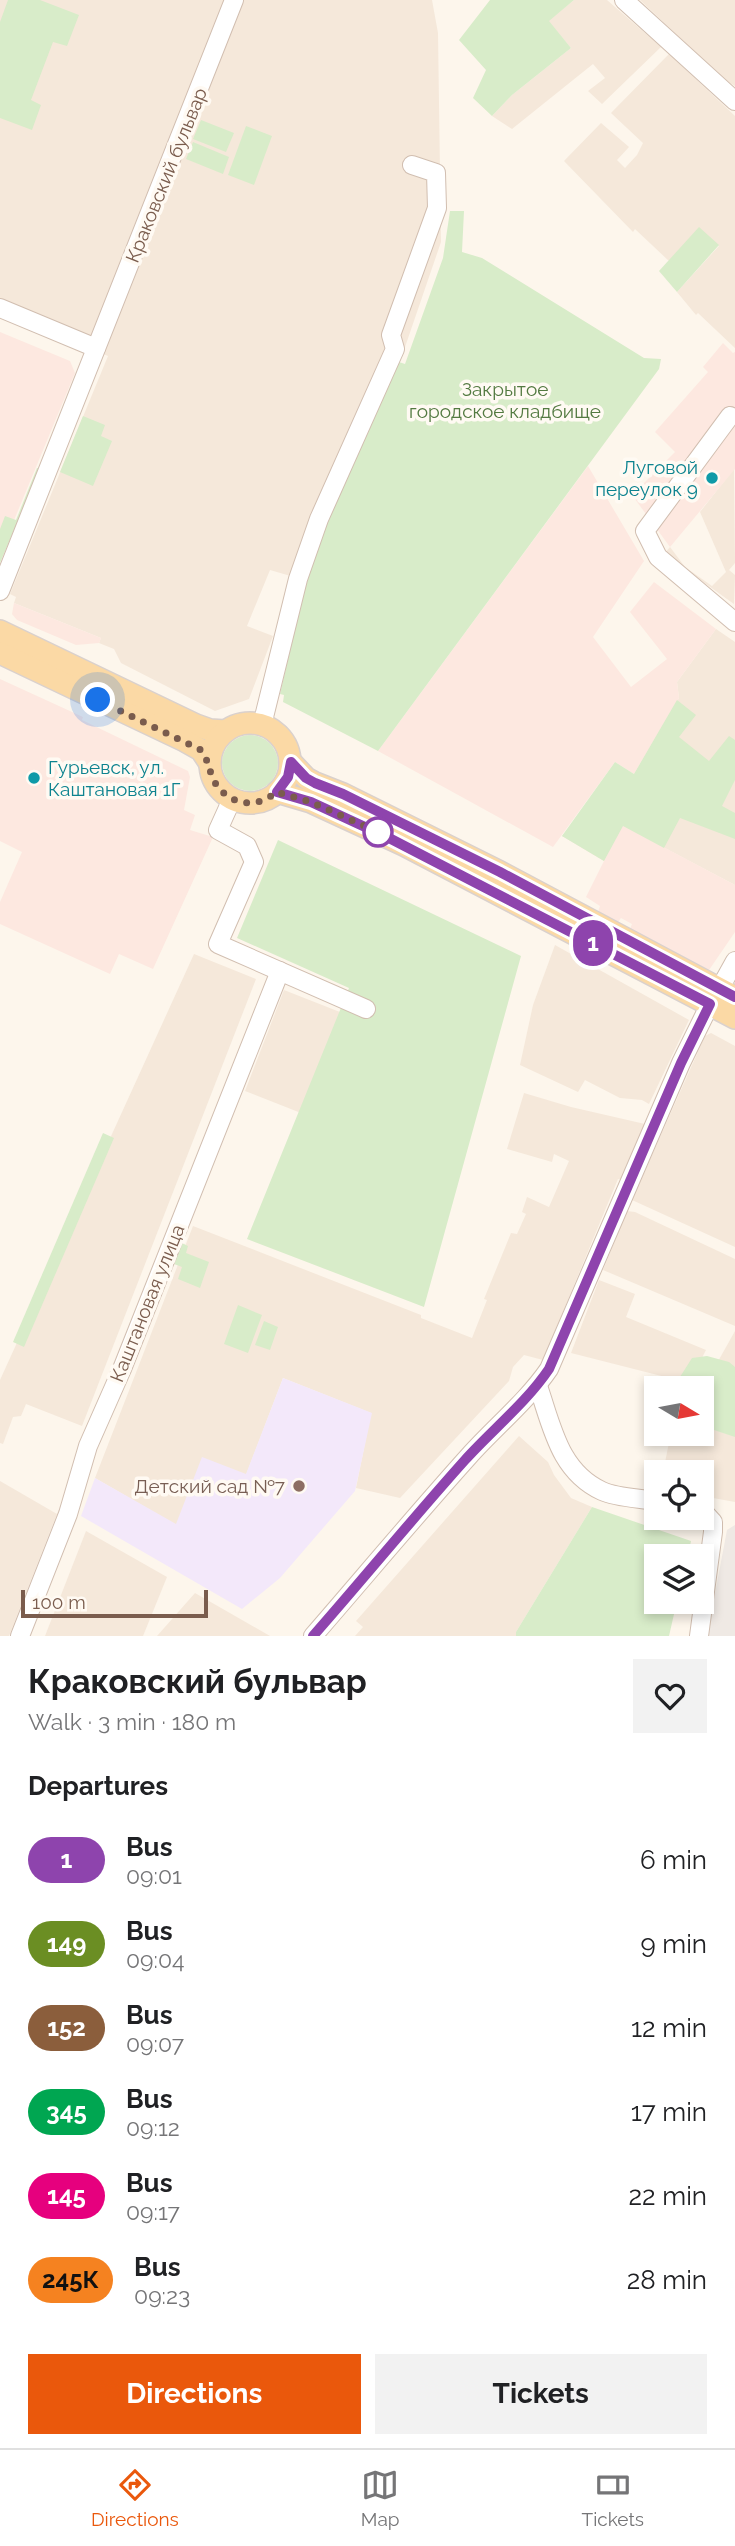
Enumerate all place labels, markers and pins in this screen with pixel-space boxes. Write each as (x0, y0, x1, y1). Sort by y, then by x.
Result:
place label: Луговой переулок 9 (595, 456, 698, 500)
marker: Луговой переулок 9 (704, 470, 720, 486)
place label: Гурьевск, ул. Каштановая 1Г (48, 756, 181, 800)
marker: Гурьевск, ул. Каштановая 1Г (26, 770, 42, 786)
unlabelled marker (363, 817, 393, 847)
place label: Детский сад №7 (134, 1475, 285, 1497)
marker: Детский сад №7 (291, 1478, 307, 1494)

